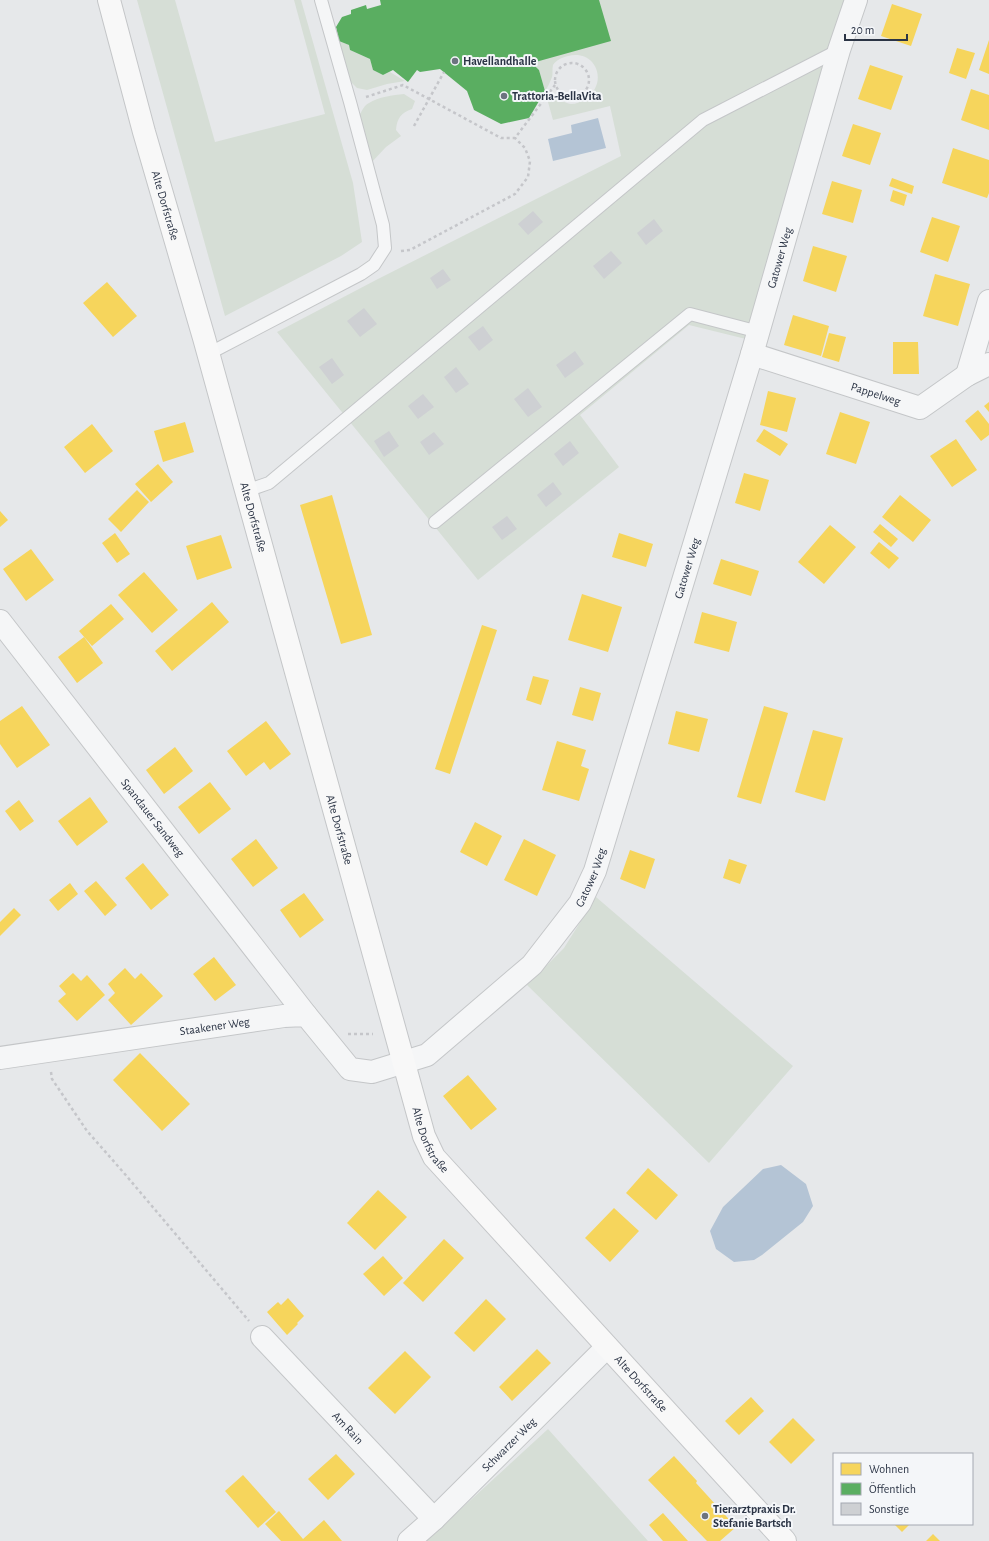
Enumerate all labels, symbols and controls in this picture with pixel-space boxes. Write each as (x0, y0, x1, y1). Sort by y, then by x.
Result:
scale bar (845, 16, 907, 42)
text: 20 m (851, 24, 874, 36)
place label: Havellandhalle (463, 55, 537, 67)
marker: Havellandhalle (450, 56, 460, 66)
place label: Trattoria-BellaVita (512, 90, 602, 102)
marker: Trattoria-BellaVita (499, 91, 509, 101)
street label: Alte Dorfstraße (150, 169, 181, 242)
street label: Gatower Weg (765, 226, 794, 290)
street label: Pappelweg (849, 380, 902, 407)
street label: Alte Dorfstraße (238, 481, 269, 553)
street label: Gatower Weg (672, 536, 702, 600)
street label: Spandauer Sandweg (119, 776, 187, 859)
street label: Alte Dorfstraße (324, 793, 355, 866)
street label: Gatower Weg (573, 846, 608, 910)
street label: Staakener Weg (179, 1015, 251, 1037)
street label: Alte Dorfstraße (410, 1106, 451, 1175)
street label: Alte Dorfstraße (612, 1353, 670, 1414)
street label: Am Rain (330, 1409, 366, 1446)
street label: Schwarzer Weg (480, 1415, 538, 1474)
legend (833, 1453, 973, 1525)
text: Wohnen (869, 1463, 909, 1475)
text: Öffentlich (869, 1482, 916, 1495)
place label: Tierarztpraxis Dr. Stefanie Bartsch (713, 1503, 796, 1529)
text: Sonstige (869, 1503, 909, 1515)
marker: Tierarztpraxis Dr. Stefanie Bartsch (700, 1511, 710, 1521)

